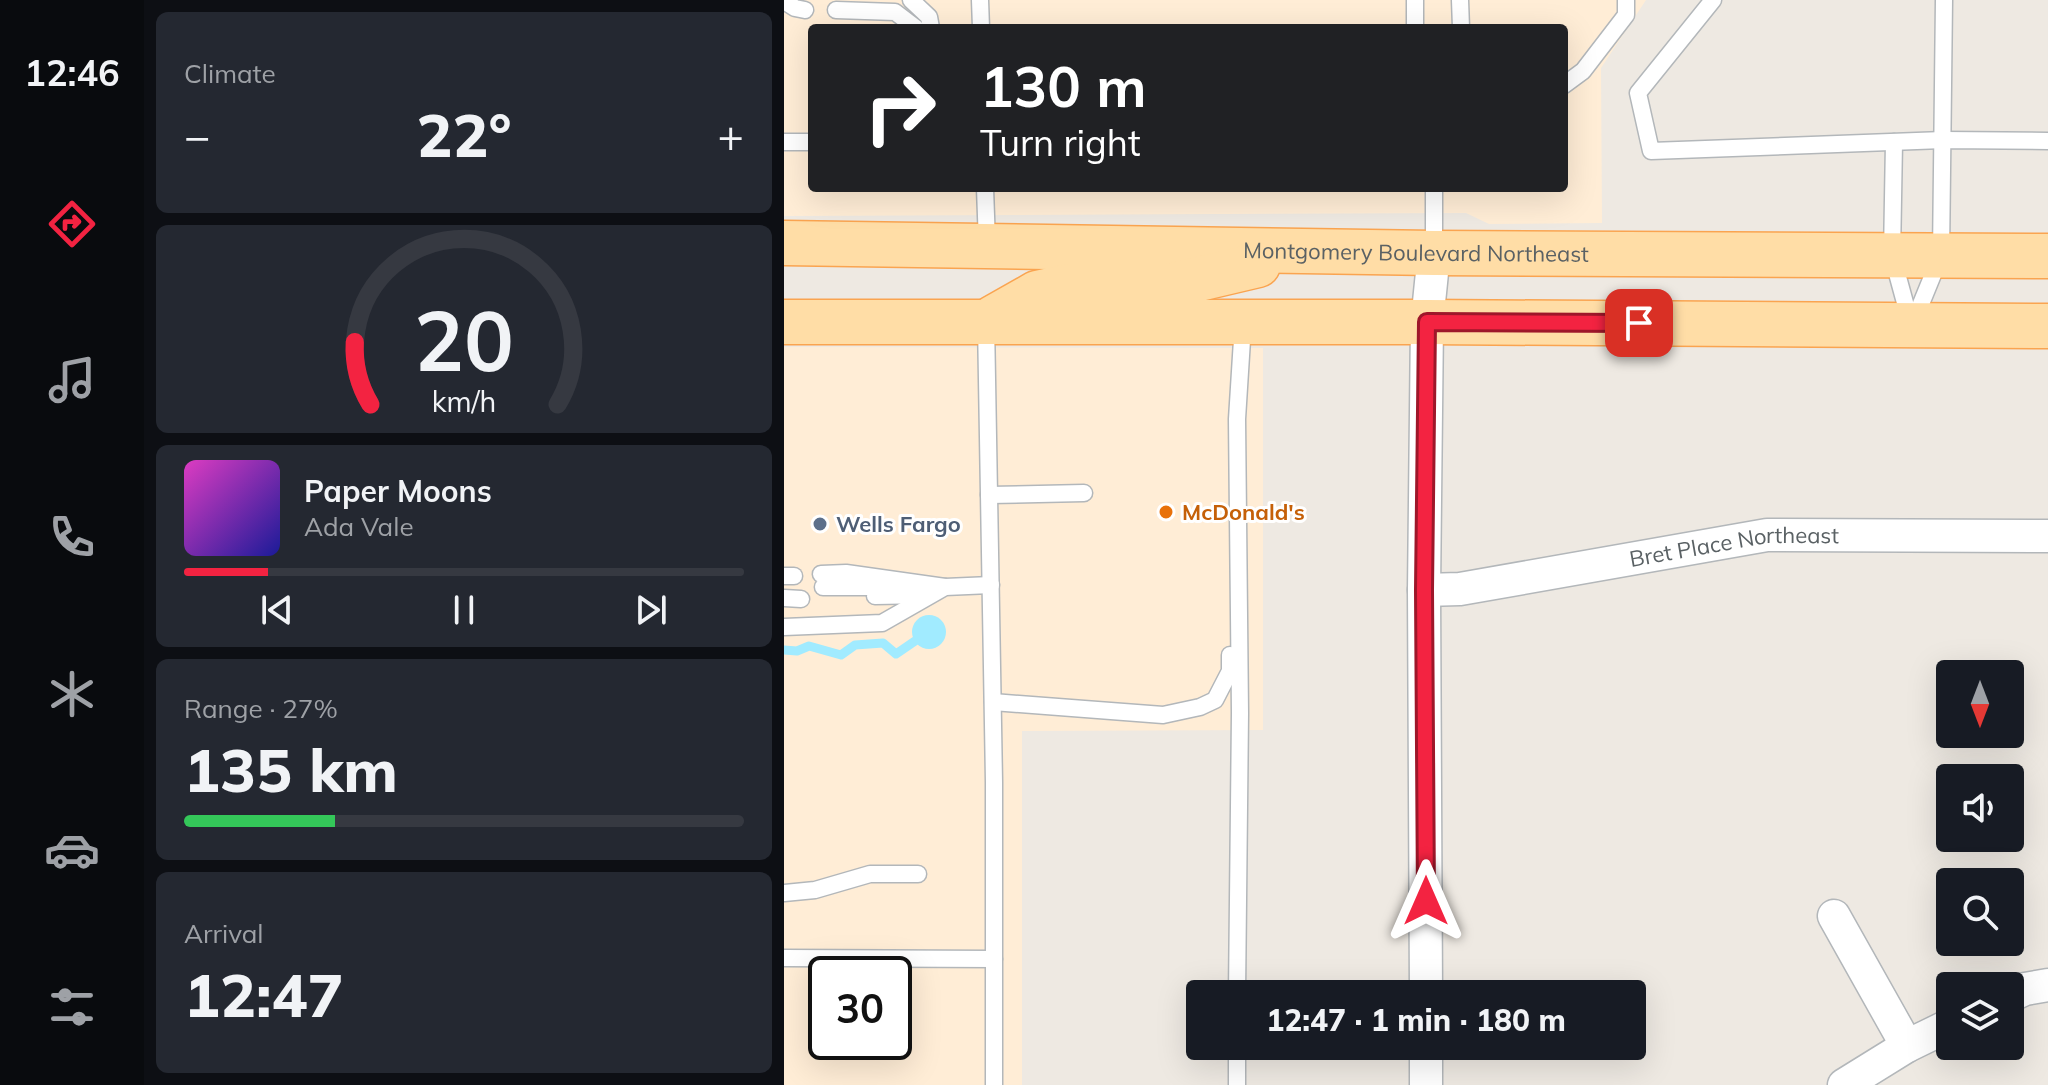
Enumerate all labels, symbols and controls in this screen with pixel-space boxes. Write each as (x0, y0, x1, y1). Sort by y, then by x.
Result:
text: 12:46 (24, 50, 120, 95)
text: 130 m (980, 51, 1147, 121)
icon: right (848, 56, 952, 160)
text: Climate (184, 57, 276, 90)
text: 22° (416, 97, 512, 172)
text: − (184, 108, 210, 163)
text: + (718, 108, 744, 163)
text: Turn right (980, 120, 1141, 165)
icon: directions (44, 196, 100, 252)
street label: Montgomery Boulevard Northeast (1243, 236, 1589, 268)
text: 20 (414, 287, 514, 392)
pin (1605, 289, 1673, 357)
icon: arrive (1617, 301, 1661, 345)
icon: music (44, 352, 100, 408)
text: km/h (432, 383, 496, 419)
text: Paper Moons (304, 472, 492, 510)
place label: McDonald's (1182, 498, 1305, 526)
marker: McDonald's (1157, 503, 1175, 521)
icon: phone (44, 509, 100, 565)
text: Ada Vale (304, 510, 414, 543)
place label: Wells Fargo (836, 510, 961, 538)
marker: Wells Fargo (811, 515, 829, 533)
street label: Bret Place Northeast (1627, 521, 1839, 573)
icon: previous (255, 588, 299, 632)
icon: pause (442, 588, 486, 632)
icon: next (629, 588, 673, 632)
north arrow (1936, 660, 2024, 748)
map controls (1936, 660, 2024, 1060)
icon: climate (44, 666, 100, 722)
text: Range · 27% (184, 692, 338, 725)
text: 135 km (184, 732, 398, 807)
button: sound (1936, 764, 2024, 852)
icon: car (44, 822, 100, 878)
position arrow (1384, 859, 1468, 943)
button: search (1936, 868, 2024, 956)
text: Arrival (184, 917, 264, 950)
speed limit sign: 30 (808, 956, 912, 1060)
text: 12:47 (184, 957, 344, 1032)
button: layers (1936, 972, 2024, 1060)
icon: filters (44, 979, 100, 1035)
text: 12:47 · 1 min · 180 m (1266, 1001, 1566, 1039)

